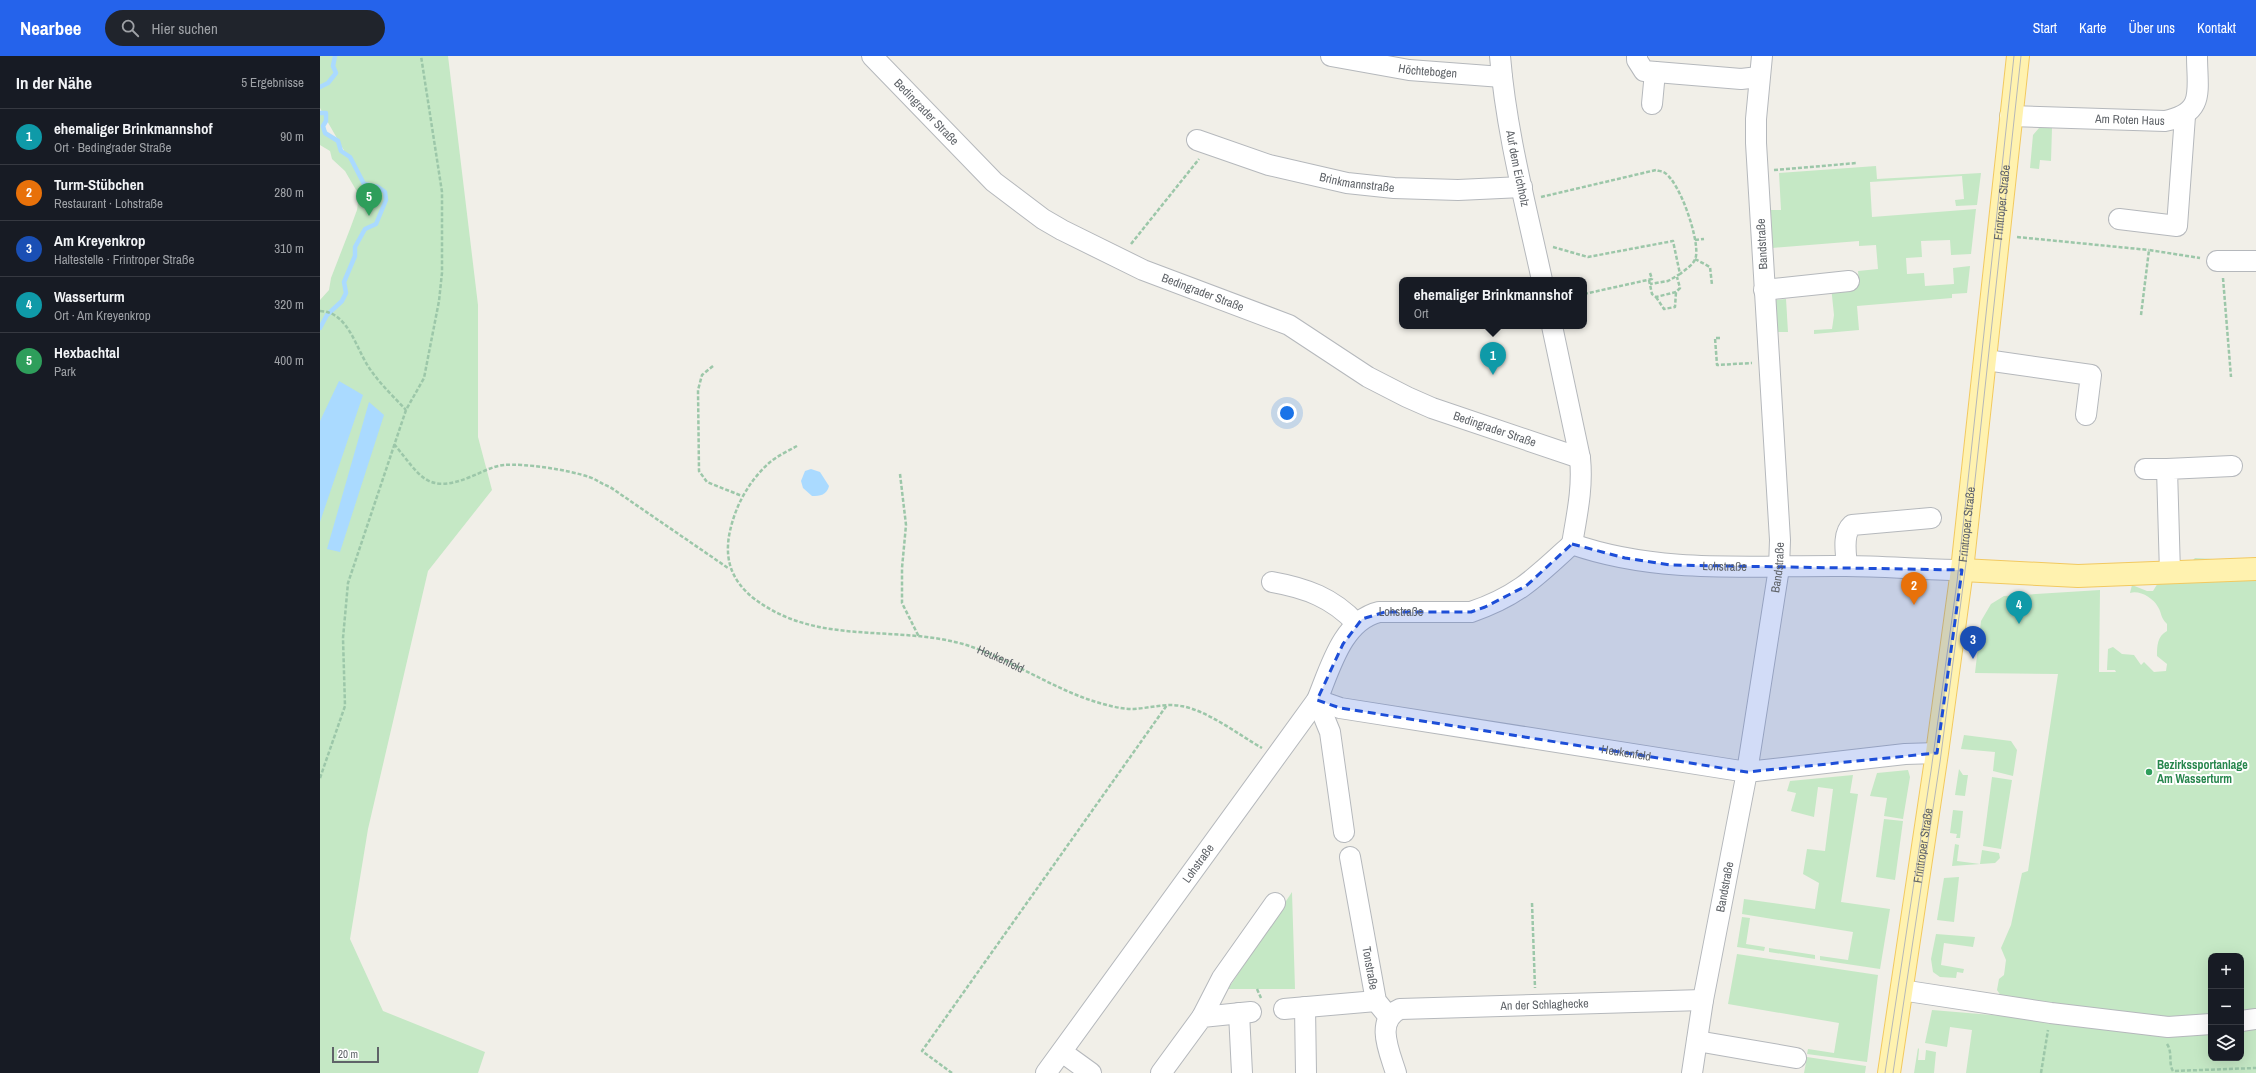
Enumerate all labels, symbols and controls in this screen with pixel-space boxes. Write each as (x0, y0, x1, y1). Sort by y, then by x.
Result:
search box (105, 10, 385, 46)
text: Nearbee (20, 15, 81, 41)
icon: search (119, 17, 141, 39)
text: Hier suchen (151, 18, 218, 39)
text: Start (2033, 19, 2057, 37)
text: Karte (2079, 19, 2106, 37)
text: Über uns (2128, 19, 2175, 37)
text: Kontakt (2197, 19, 2236, 37)
street label: Höchtebogen (1397, 60, 1458, 82)
text: In der Nähe (16, 71, 92, 94)
text: 5 Ergebnisse (241, 74, 304, 91)
street label: Bedingrader Straße (890, 75, 962, 149)
street label: Am Roten Haus (2094, 111, 2165, 129)
text: ehemaliger Brinkmannshof (54, 118, 213, 139)
text: 1 (26, 128, 32, 145)
text: 90 m (280, 128, 304, 145)
street label: Auf dem Eichholz (1502, 128, 1533, 208)
text: Ort · Bedingrader Straße (54, 139, 171, 156)
street label: Frintroper Straße (1990, 164, 2014, 241)
street label: Brinkmannstraße (1318, 169, 1395, 196)
text: Turm-Stübchen (54, 174, 144, 195)
pin: 5 (356, 183, 382, 216)
text: 2 (26, 184, 32, 201)
text: 280 m (274, 184, 304, 201)
text: Restaurant · Lohstraße (54, 195, 163, 212)
street label: Bandstraße (1753, 218, 1771, 270)
text: Am Kreyenkrop (54, 230, 146, 251)
text: 3 (26, 240, 32, 257)
text: 310 m (274, 240, 304, 257)
text: Haltestelle · Frintroper Straße (54, 251, 194, 268)
street label: Bedingrader Straße (1159, 270, 1246, 315)
popup (1399, 277, 1587, 329)
text: ehemaliger Brinkmannshof (1414, 284, 1572, 305)
text: Wasserturm (54, 286, 125, 307)
text: 4 (26, 296, 32, 313)
text: 320 m (274, 296, 304, 313)
text: Ort (1414, 305, 1429, 322)
text: Ort · Am Kreyenkrop (54, 307, 151, 324)
text: Hexbachtal (54, 342, 120, 363)
pin: 1 (1480, 342, 1506, 375)
text: 5 (26, 352, 32, 369)
text: 400 m (274, 352, 304, 369)
text: Park (54, 363, 76, 380)
your location (1277, 403, 1297, 423)
street label: Bedingrader Straße (1451, 408, 1538, 451)
street label: Frintroper Straße (1955, 486, 1979, 563)
street label: Bandstraße (1767, 542, 1788, 594)
street label: Lohstraße (1702, 558, 1747, 575)
pin: 2 (1901, 572, 1927, 605)
pin: 4 (2006, 591, 2032, 624)
street label: Lohstraße (1379, 604, 1423, 620)
pin: 3 (1960, 626, 1986, 659)
street label: Heukenfeld (975, 642, 1027, 677)
street label: Heukenfeld (1600, 741, 1652, 765)
place label: Bezirkssportanlage Am Wasserturm (2157, 757, 2248, 787)
marker: Bezirkssportanlage Am Wasserturm (2144, 767, 2154, 777)
street label: Frintroper Straße (1910, 807, 1937, 884)
street label: Lohstraße (1179, 841, 1218, 886)
street label: Bandstraße (1712, 860, 1738, 913)
street label: Tonstraße (1358, 945, 1382, 991)
map controls (2208, 953, 2244, 1061)
button: + (2208, 953, 2244, 989)
button: − (2208, 989, 2244, 1025)
street label: An der Schlaghecke (1499, 995, 1589, 1014)
button: layers (2208, 1025, 2244, 1061)
scale bar (332, 1045, 379, 1064)
text: 20 m (338, 1047, 358, 1061)

